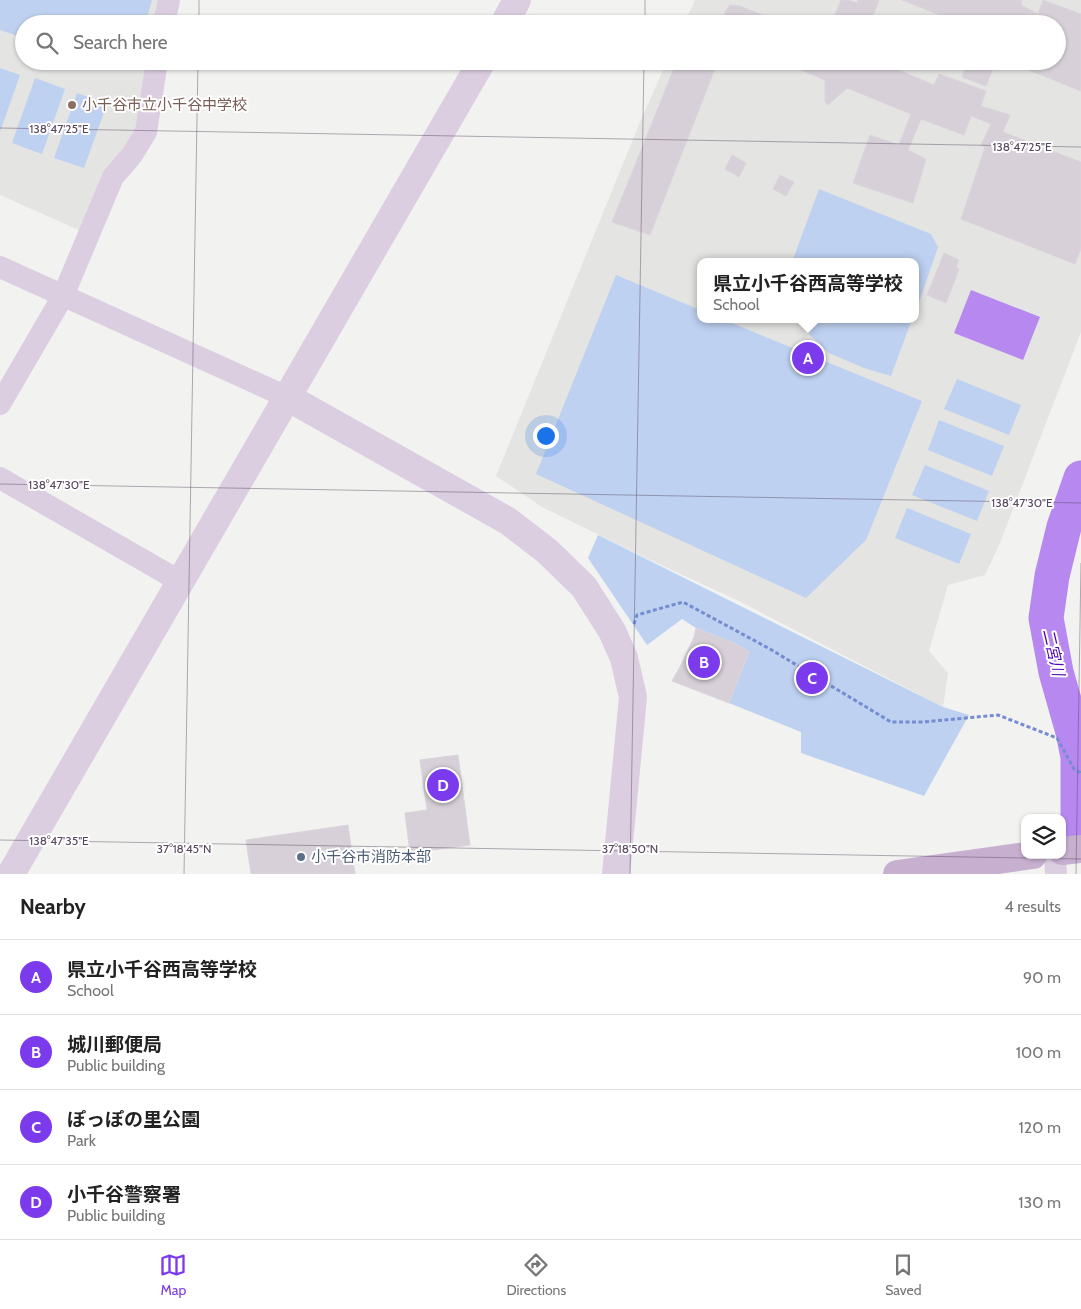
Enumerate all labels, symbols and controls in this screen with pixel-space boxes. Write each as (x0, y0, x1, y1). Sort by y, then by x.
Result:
search box (15, 15, 1066, 70)
icon: search (33, 29, 61, 57)
text: Search here (73, 31, 167, 54)
place label: 小千谷市立小千谷中学校 (82, 96, 247, 114)
marker: 小千谷市立小千谷中学校 (66, 99, 78, 111)
text: 138°47'25"E (29, 121, 89, 136)
text: 138°47'25"E (992, 139, 1052, 154)
popup (697, 258, 919, 323)
text: 県立小千谷西高等学校 (713, 272, 903, 295)
text: School (713, 295, 760, 314)
pin: A (792, 339, 824, 377)
your location (533, 423, 559, 449)
text: 138°47'30"E (28, 477, 90, 492)
text: 138°47'30"E (991, 495, 1053, 510)
water label: 二宮川 (1039, 627, 1069, 680)
pin: B (688, 643, 720, 681)
pin: C (796, 659, 828, 697)
pin: D (427, 766, 459, 804)
map controls (1021, 814, 1066, 859)
button: layers (1021, 814, 1066, 859)
text: 138°47'35"E (29, 833, 89, 848)
text: 37°18'45"N (157, 841, 211, 856)
text: 37°18'50"N (602, 841, 658, 856)
place label: 小千谷市消防本部 (311, 848, 431, 866)
marker: 小千谷市消防本部 (295, 851, 307, 863)
text: Nearby (20, 894, 86, 919)
text: 4 results (1004, 897, 1061, 916)
text: 県立小千谷西高等学校 (67, 958, 257, 981)
text: A (31, 968, 41, 987)
text: 90 m (1023, 968, 1061, 987)
text: School (67, 981, 114, 1000)
text: 城川郵便局 (67, 1033, 162, 1056)
text: B (31, 1043, 41, 1062)
text: 100 m (1016, 1043, 1061, 1062)
text: Public building (67, 1056, 165, 1075)
text: ぽっぽの里公園 (67, 1108, 200, 1131)
text: C (31, 1118, 41, 1137)
text: 120 m (1019, 1118, 1061, 1137)
text: Park (67, 1131, 96, 1150)
text: 小千谷警察署 (67, 1183, 181, 1206)
text: D (30, 1193, 42, 1212)
text: 130 m (1018, 1193, 1061, 1212)
text: Public building (67, 1206, 165, 1225)
tab: Map (159, 1251, 187, 1299)
tab: Directions (506, 1251, 566, 1299)
tab: Saved (885, 1251, 922, 1299)

